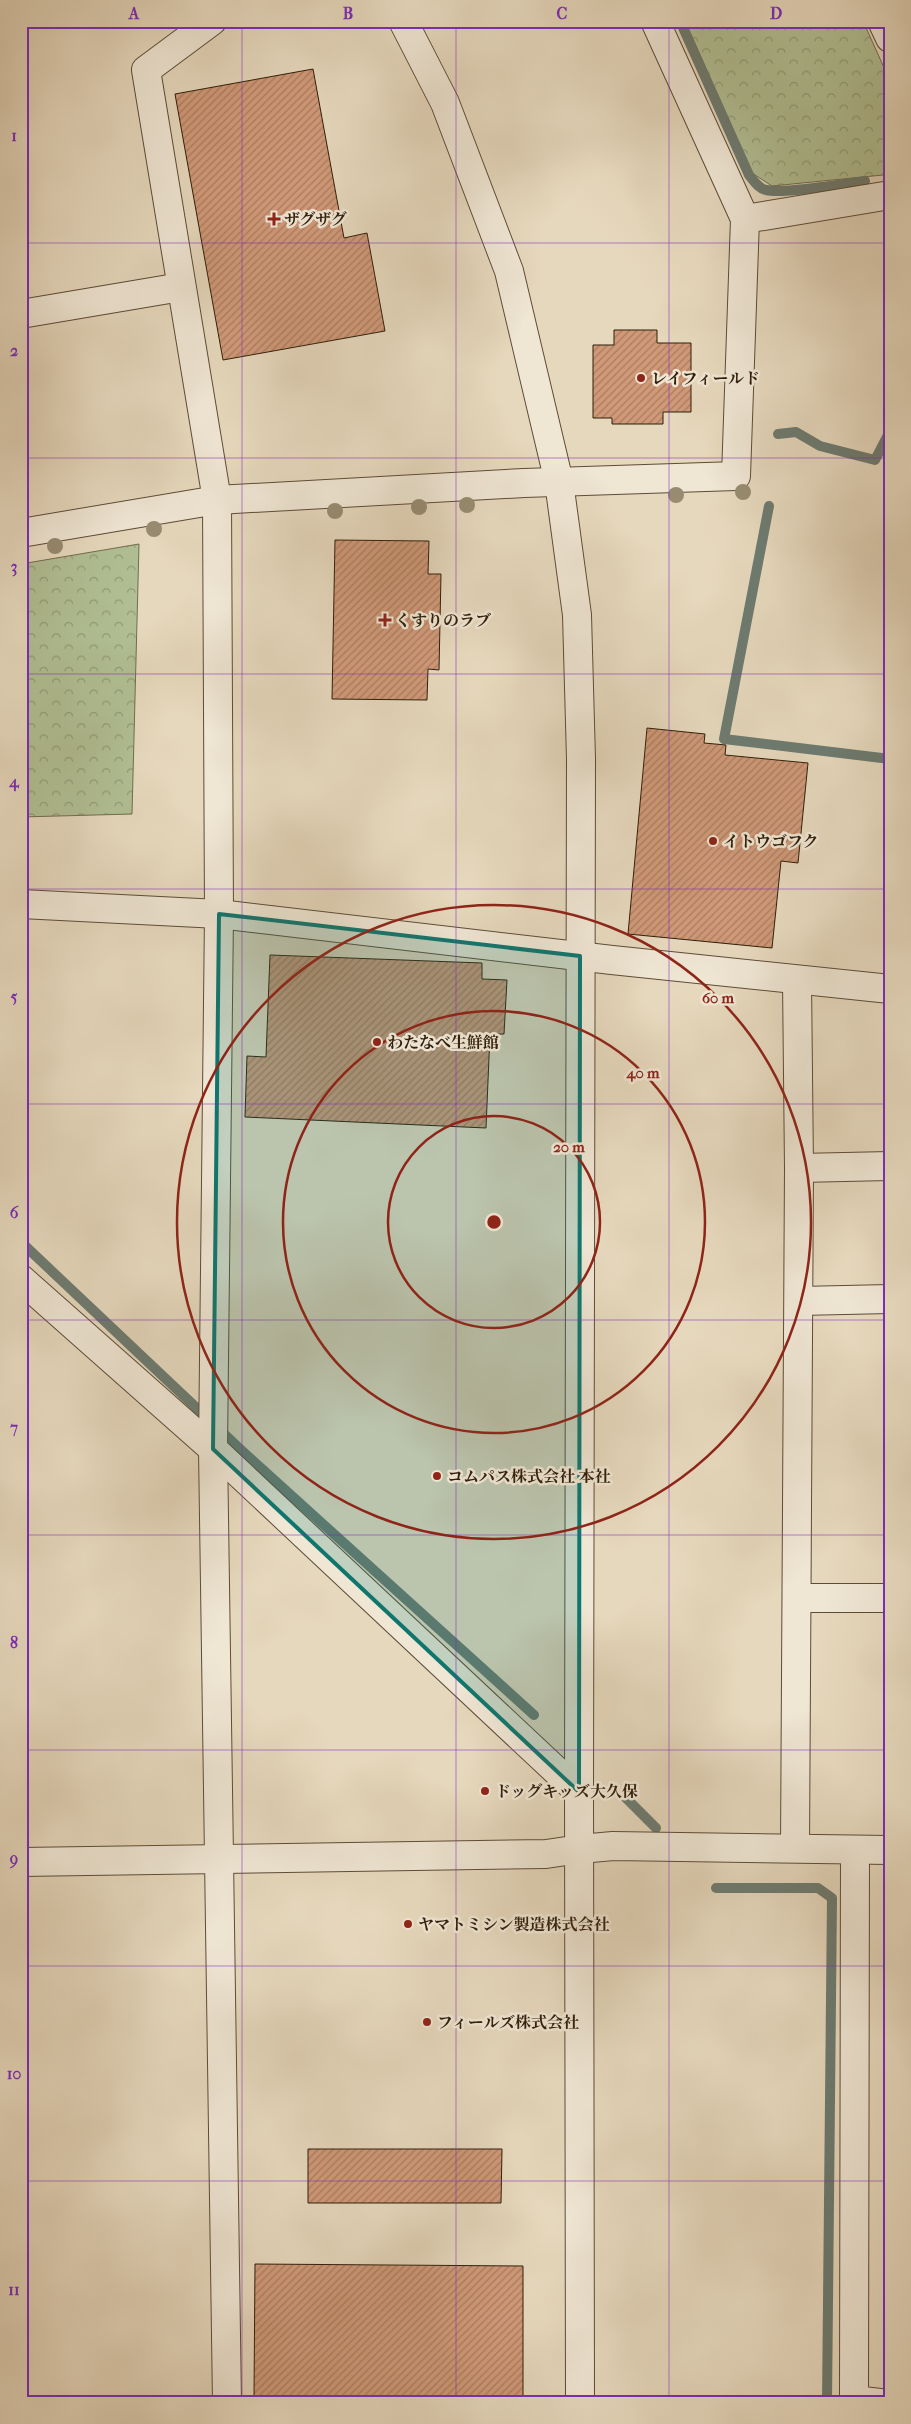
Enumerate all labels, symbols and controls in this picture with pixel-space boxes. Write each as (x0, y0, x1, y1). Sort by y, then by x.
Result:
text: A (128, 4, 140, 23)
text: B (343, 4, 353, 23)
text: C (557, 4, 568, 23)
text: D (770, 4, 782, 23)
text: 1 (11, 126, 17, 145)
place label: ザグザグ (284, 210, 347, 229)
marker: ザグザグ (268, 213, 280, 225)
text: 2 (10, 341, 18, 360)
place label: レイフィールド (651, 369, 760, 388)
marker: レイフィールド (635, 372, 647, 384)
text: 3 (11, 557, 17, 577)
place label: くすりのラブ (395, 611, 491, 630)
marker: くすりのラブ (379, 614, 391, 626)
text: 4 (8, 772, 20, 792)
place label: イトウゴフク (723, 832, 819, 851)
marker: イトウゴフク (707, 835, 719, 847)
text: 5 (11, 987, 18, 1006)
text: 60 m (702, 989, 735, 1007)
place label: わたなべ生鮮館 (387, 1033, 499, 1052)
marker: わたなべ生鮮館 (371, 1036, 383, 1048)
text: 40 m (626, 1064, 660, 1082)
text: 20 m (553, 1138, 585, 1156)
text: 6 (10, 1203, 19, 1222)
centre of rings (485, 1213, 503, 1231)
text: 7 (9, 1418, 18, 1437)
place label: コムパス株式会社 本社 (447, 1467, 610, 1486)
marker: コムパス株式会社 本社 (431, 1470, 443, 1482)
text: 8 (10, 1633, 18, 1652)
place label: ドッグキッズ大久保 (495, 1782, 638, 1801)
marker: ドッグキッズ大久保 (479, 1785, 491, 1797)
text: 9 (9, 1849, 18, 1869)
place label: ヤマトミシン製造株式会社 (418, 1915, 610, 1934)
marker: ヤマトミシン製造株式会社 (402, 1918, 414, 1930)
place label: フィールズ株式会社 (437, 2013, 579, 2032)
marker: フィールズ株式会社 (421, 2016, 433, 2028)
text: 10 (7, 2064, 21, 2083)
text: 11 (8, 2280, 20, 2299)

